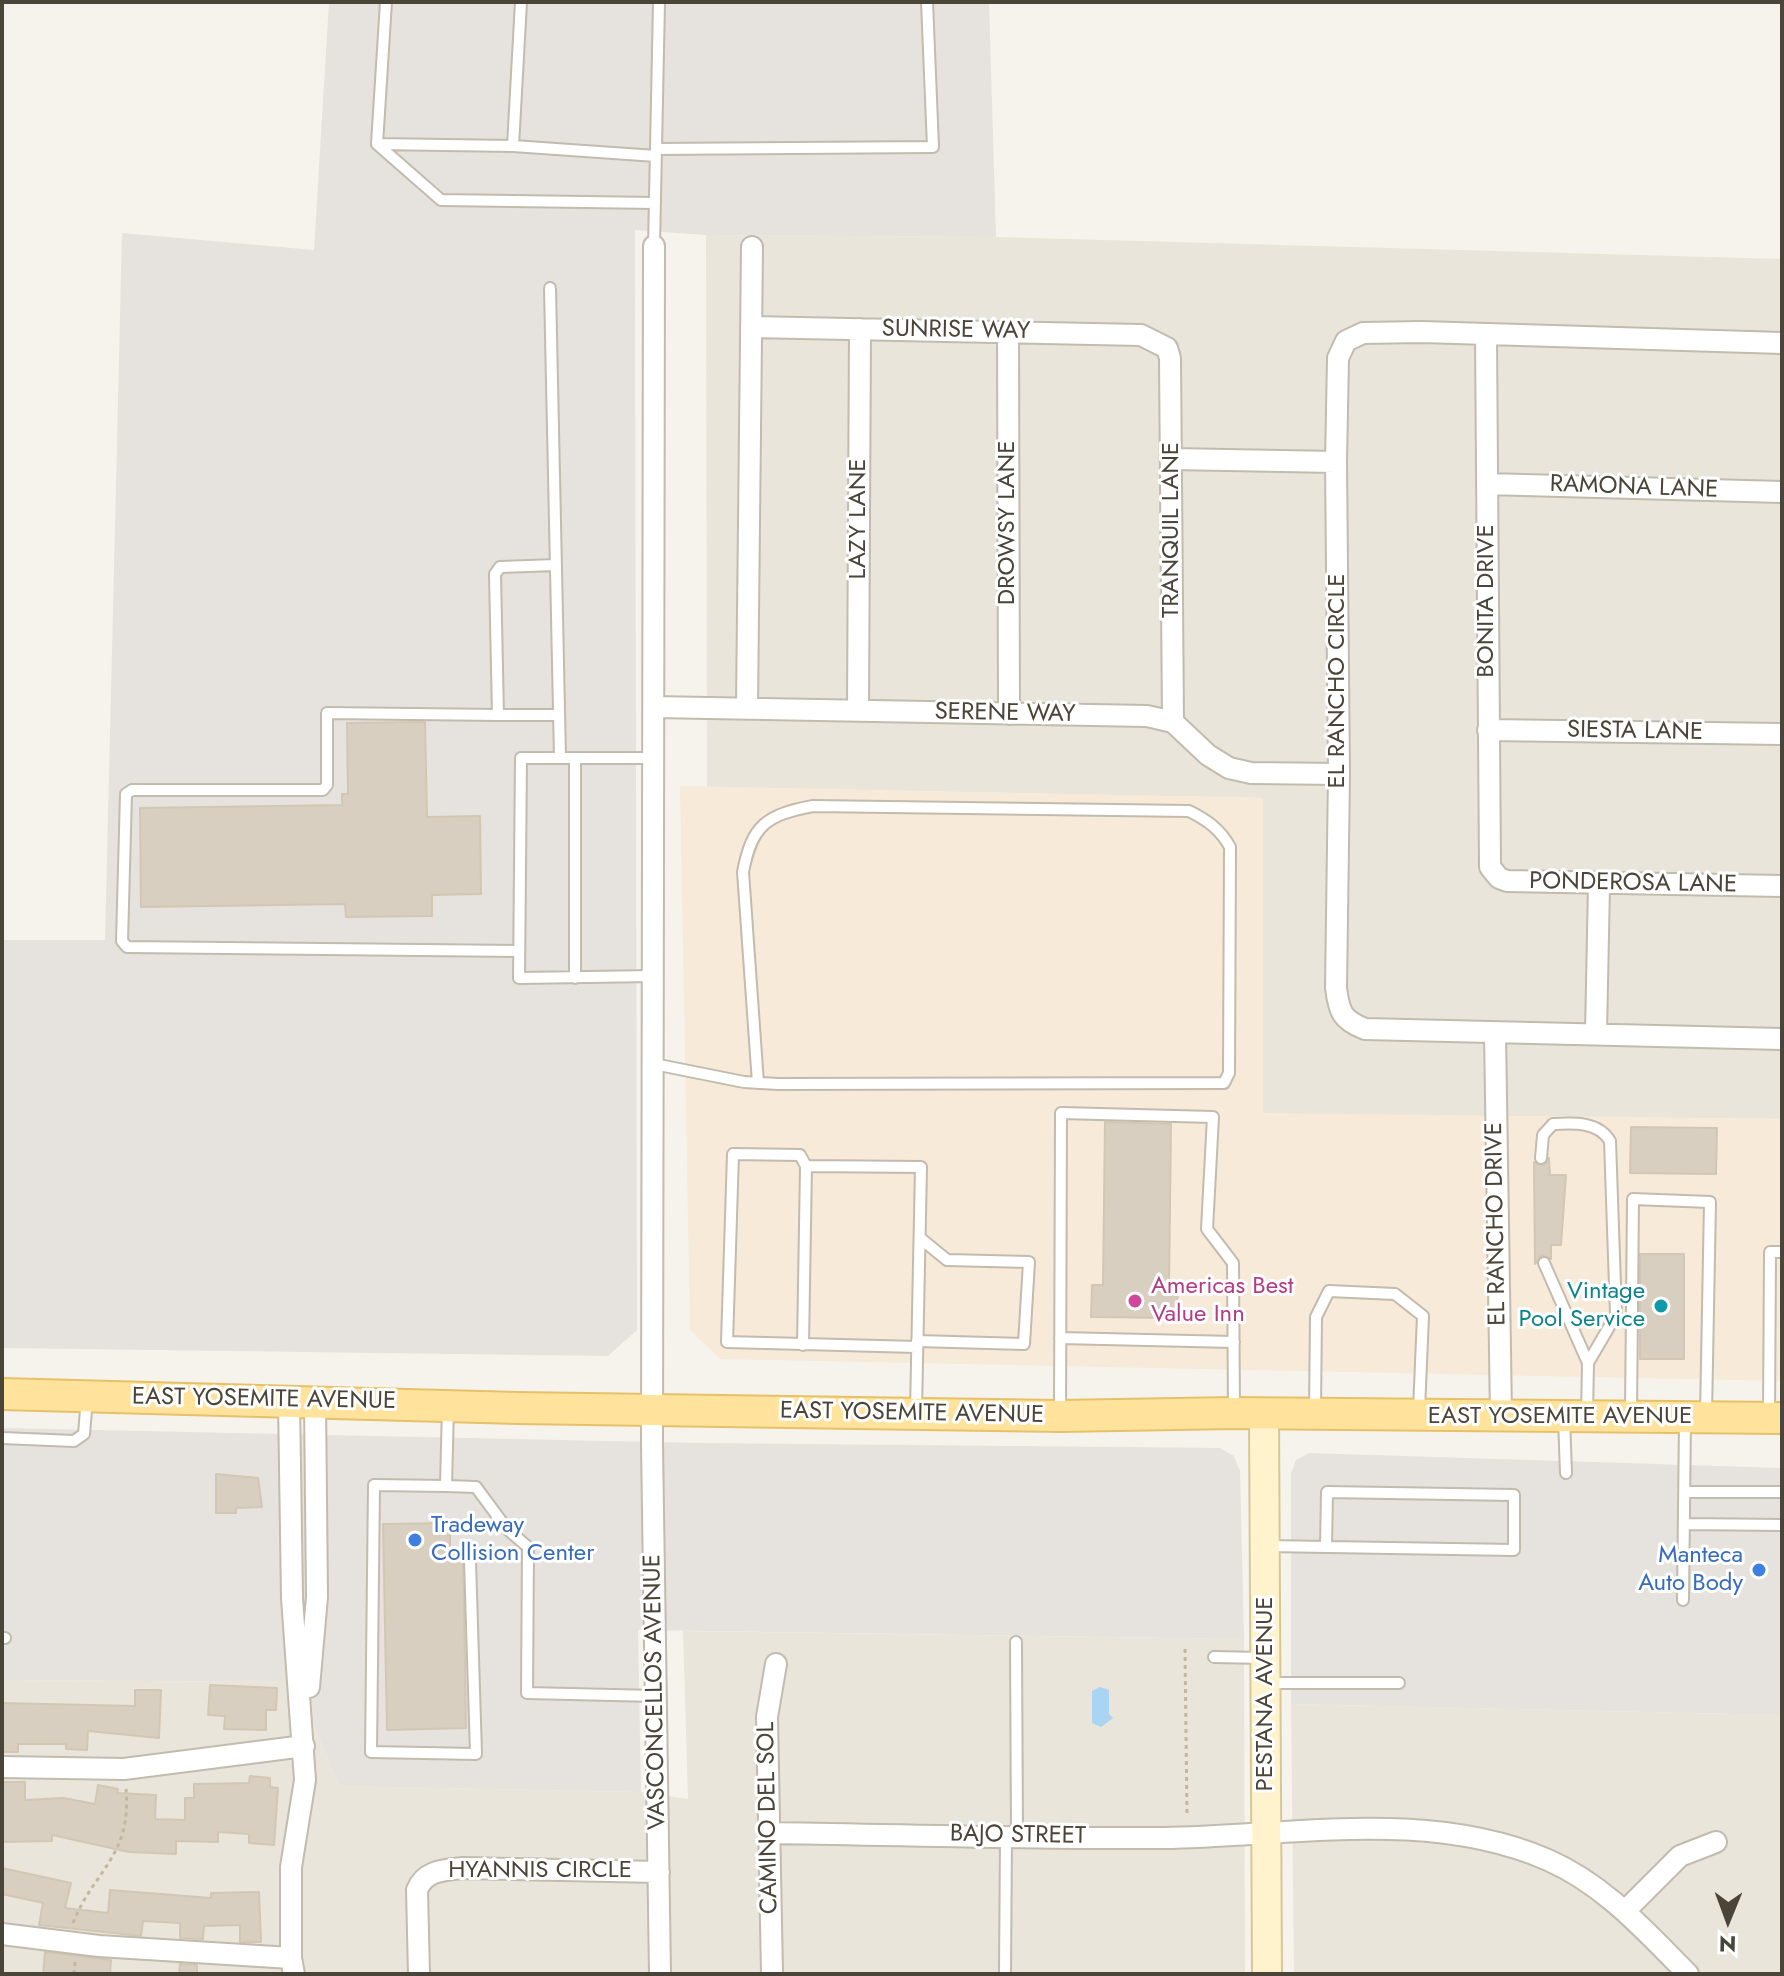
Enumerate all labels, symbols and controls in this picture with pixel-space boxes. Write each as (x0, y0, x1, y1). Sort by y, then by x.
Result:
street label: SUNRISE WAY (881, 315, 1031, 347)
street label: DROWSY LANE (994, 441, 1022, 605)
street label: TRANQUIL LANE (1158, 442, 1186, 618)
street label: LAZY LANE (845, 459, 873, 579)
street label: RAMONA LANE (1549, 471, 1719, 505)
street label: BONITA DRIVE (1473, 524, 1501, 678)
street label: EL RANCHO CIRCLE (1324, 573, 1352, 789)
street label: SERENE WAY (934, 698, 1076, 730)
street label: SIESTA LANE (1567, 716, 1703, 748)
street label: PONDEROSA LANE (1529, 868, 1737, 900)
street label: EL RANCHO DRIVE (1481, 1122, 1513, 1326)
place label: Americas Best Value Inn (1151, 1273, 1293, 1329)
place label: Vintage Pool Service (1519, 1278, 1645, 1334)
marker: Americas Best Value Inn (1126, 1292, 1144, 1310)
marker: Vintage Pool Service (1652, 1297, 1670, 1315)
street label: EAST YOSEMITE AVENUE (132, 1383, 396, 1417)
street label: EAST YOSEMITE AVENUE (780, 1397, 1044, 1431)
street label: EAST YOSEMITE AVENUE (1428, 1403, 1692, 1431)
place label: Tradeway Collision Center (431, 1512, 594, 1568)
marker: Tradeway Collision Center (406, 1531, 424, 1549)
place label: Manteca Auto Body (1638, 1542, 1743, 1598)
street label: VASCONCELLOS AVENUE (639, 1554, 673, 1830)
marker: Manteca Auto Body (1750, 1561, 1768, 1579)
street label: PESTANA AVENUE (1252, 1596, 1280, 1792)
street label: CAMINO DEL SOL (753, 1722, 785, 1914)
street label: BAJO STREET (950, 1820, 1086, 1852)
street label: HYANNIS CIRCLE (448, 1857, 632, 1885)
north arrow (1688, 1880, 1768, 1960)
text: N (1719, 1928, 1737, 1960)

